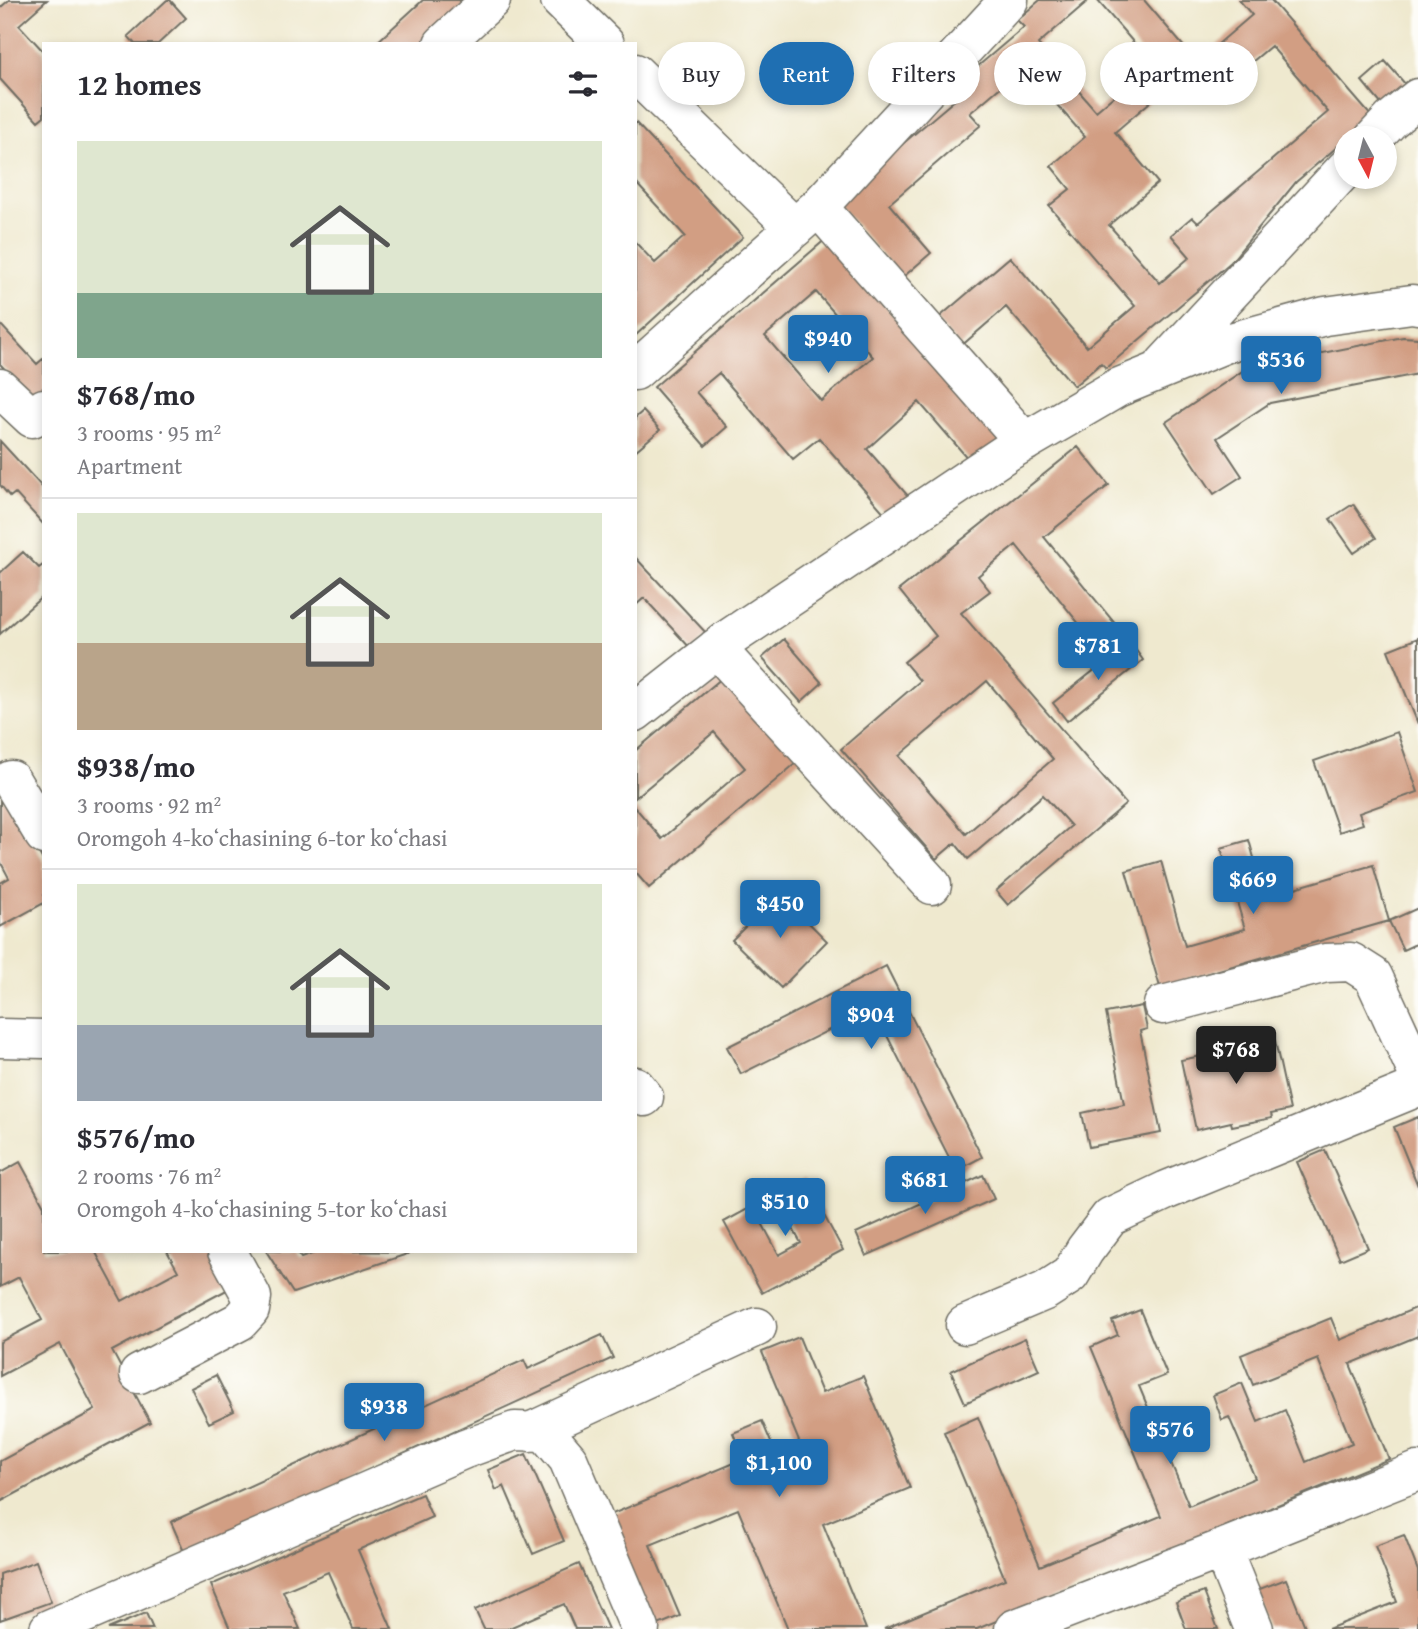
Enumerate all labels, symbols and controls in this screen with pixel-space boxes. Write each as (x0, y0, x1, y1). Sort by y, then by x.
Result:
chip: Buy (658, 42, 745, 105)
chip: Rent (759, 42, 854, 105)
chip: Filters (868, 42, 980, 105)
chip: New (994, 42, 1086, 105)
chip: Apartment (1100, 42, 1258, 105)
text: 12 homes (77, 62, 202, 106)
icon: filters (564, 65, 602, 103)
north arrow (1334, 126, 1396, 189)
map controls (1334, 126, 1397, 189)
icon: home (277, 187, 403, 313)
pin: $940 (787, 316, 869, 375)
text: $940 (804, 321, 852, 354)
pin: $536 (1240, 336, 1322, 396)
text: $536 (1257, 342, 1305, 375)
text: $768/mo (77, 372, 195, 416)
text: 3 rooms · 95 m² (77, 416, 221, 449)
text: Apartment (77, 449, 182, 482)
icon: home (277, 559, 403, 685)
pin: $781 (1057, 622, 1139, 682)
text: $781 (1074, 628, 1122, 661)
text: $938/mo (77, 744, 195, 788)
text: 3 rooms · 92 m² (77, 788, 221, 821)
text: Oromgoh 4-koʻchasining 6-tor koʻchasi (77, 821, 448, 854)
pin: $669 (1212, 856, 1294, 916)
text: $669 (1229, 862, 1277, 895)
pin: $450 (739, 880, 821, 940)
text: $450 (756, 886, 804, 919)
icon: home (277, 930, 403, 1056)
pin: $904 (830, 992, 912, 1051)
text: $904 (847, 997, 895, 1030)
pin: $768 (1195, 1026, 1277, 1086)
text: $768 (1212, 1032, 1260, 1065)
text: $576/mo (77, 1115, 195, 1159)
pin: $681 (884, 1156, 966, 1216)
text: 2 rooms · 76 m² (77, 1159, 221, 1192)
text: $681 (901, 1162, 949, 1195)
pin: $510 (744, 1178, 826, 1238)
text: $510 (761, 1184, 809, 1217)
text: Oromgoh 4-koʻchasining 5-tor koʻchasi (77, 1192, 448, 1225)
pin: $938 (343, 1384, 425, 1443)
text: $938 (360, 1389, 408, 1422)
pin: $576 (1129, 1406, 1211, 1466)
text: $576 (1146, 1412, 1194, 1445)
pin: $1,100 (722, 1440, 836, 1499)
text: $1,100 (746, 1445, 812, 1478)

